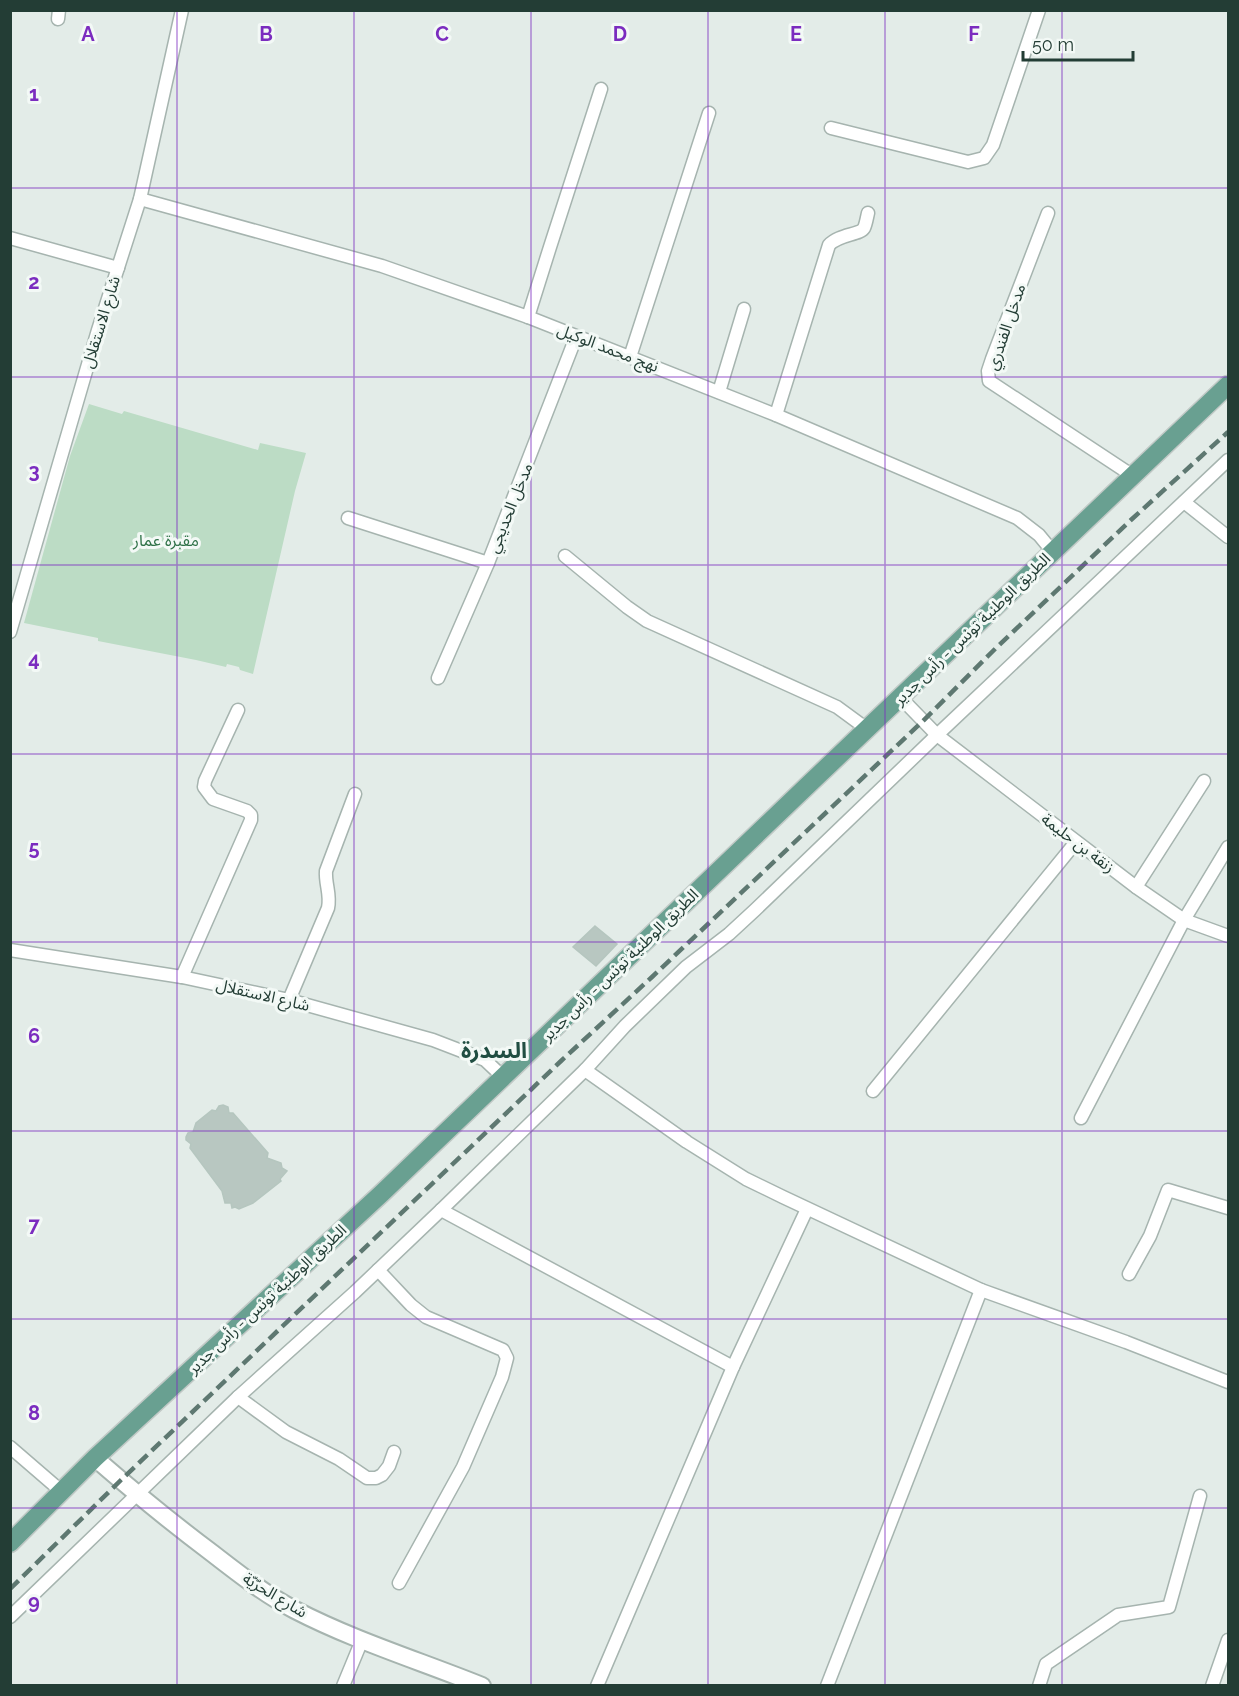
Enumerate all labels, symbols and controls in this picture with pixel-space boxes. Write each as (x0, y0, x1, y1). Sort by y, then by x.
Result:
text: A (81, 22, 95, 46)
text: B (259, 22, 273, 46)
text: C (435, 22, 449, 46)
text: D (613, 22, 627, 46)
text: E (790, 22, 802, 46)
text: F (968, 22, 980, 46)
scale bar (1023, 24, 1132, 62)
text: 50 m (1032, 34, 1074, 55)
text: 1 (29, 82, 39, 106)
text: 2 (28, 270, 40, 294)
street label: شارع الاستقلال (78, 274, 127, 371)
street label: مدخل الفندري (982, 281, 1032, 374)
street label: نهج محمد الوكيل (554, 320, 661, 379)
text: 3 (28, 459, 40, 483)
street label: مدخل الحديجي (483, 460, 539, 557)
park label: مقبرة عمار (132, 531, 199, 550)
street label: الطريق الوطنية تونس - رأس جدير (889, 549, 1055, 710)
text: 4 (28, 647, 40, 671)
street label: زنقة بن حليمة (1038, 809, 1118, 877)
text: 5 (28, 836, 40, 860)
street label: الطريق الوطنية تونس - رأس جدير (537, 885, 703, 1046)
street label: شارع الاستقلال (214, 975, 312, 1018)
text: 6 (28, 1024, 40, 1048)
district label: السدرة (461, 1037, 527, 1064)
text: 7 (28, 1213, 40, 1237)
street label: الطريق الوطنية تونس - رأس جدير (183, 1220, 351, 1379)
text: 8 (28, 1401, 40, 1425)
street label: شارع الحرّيّة (238, 1568, 311, 1624)
text: 9 (28, 1590, 40, 1614)

